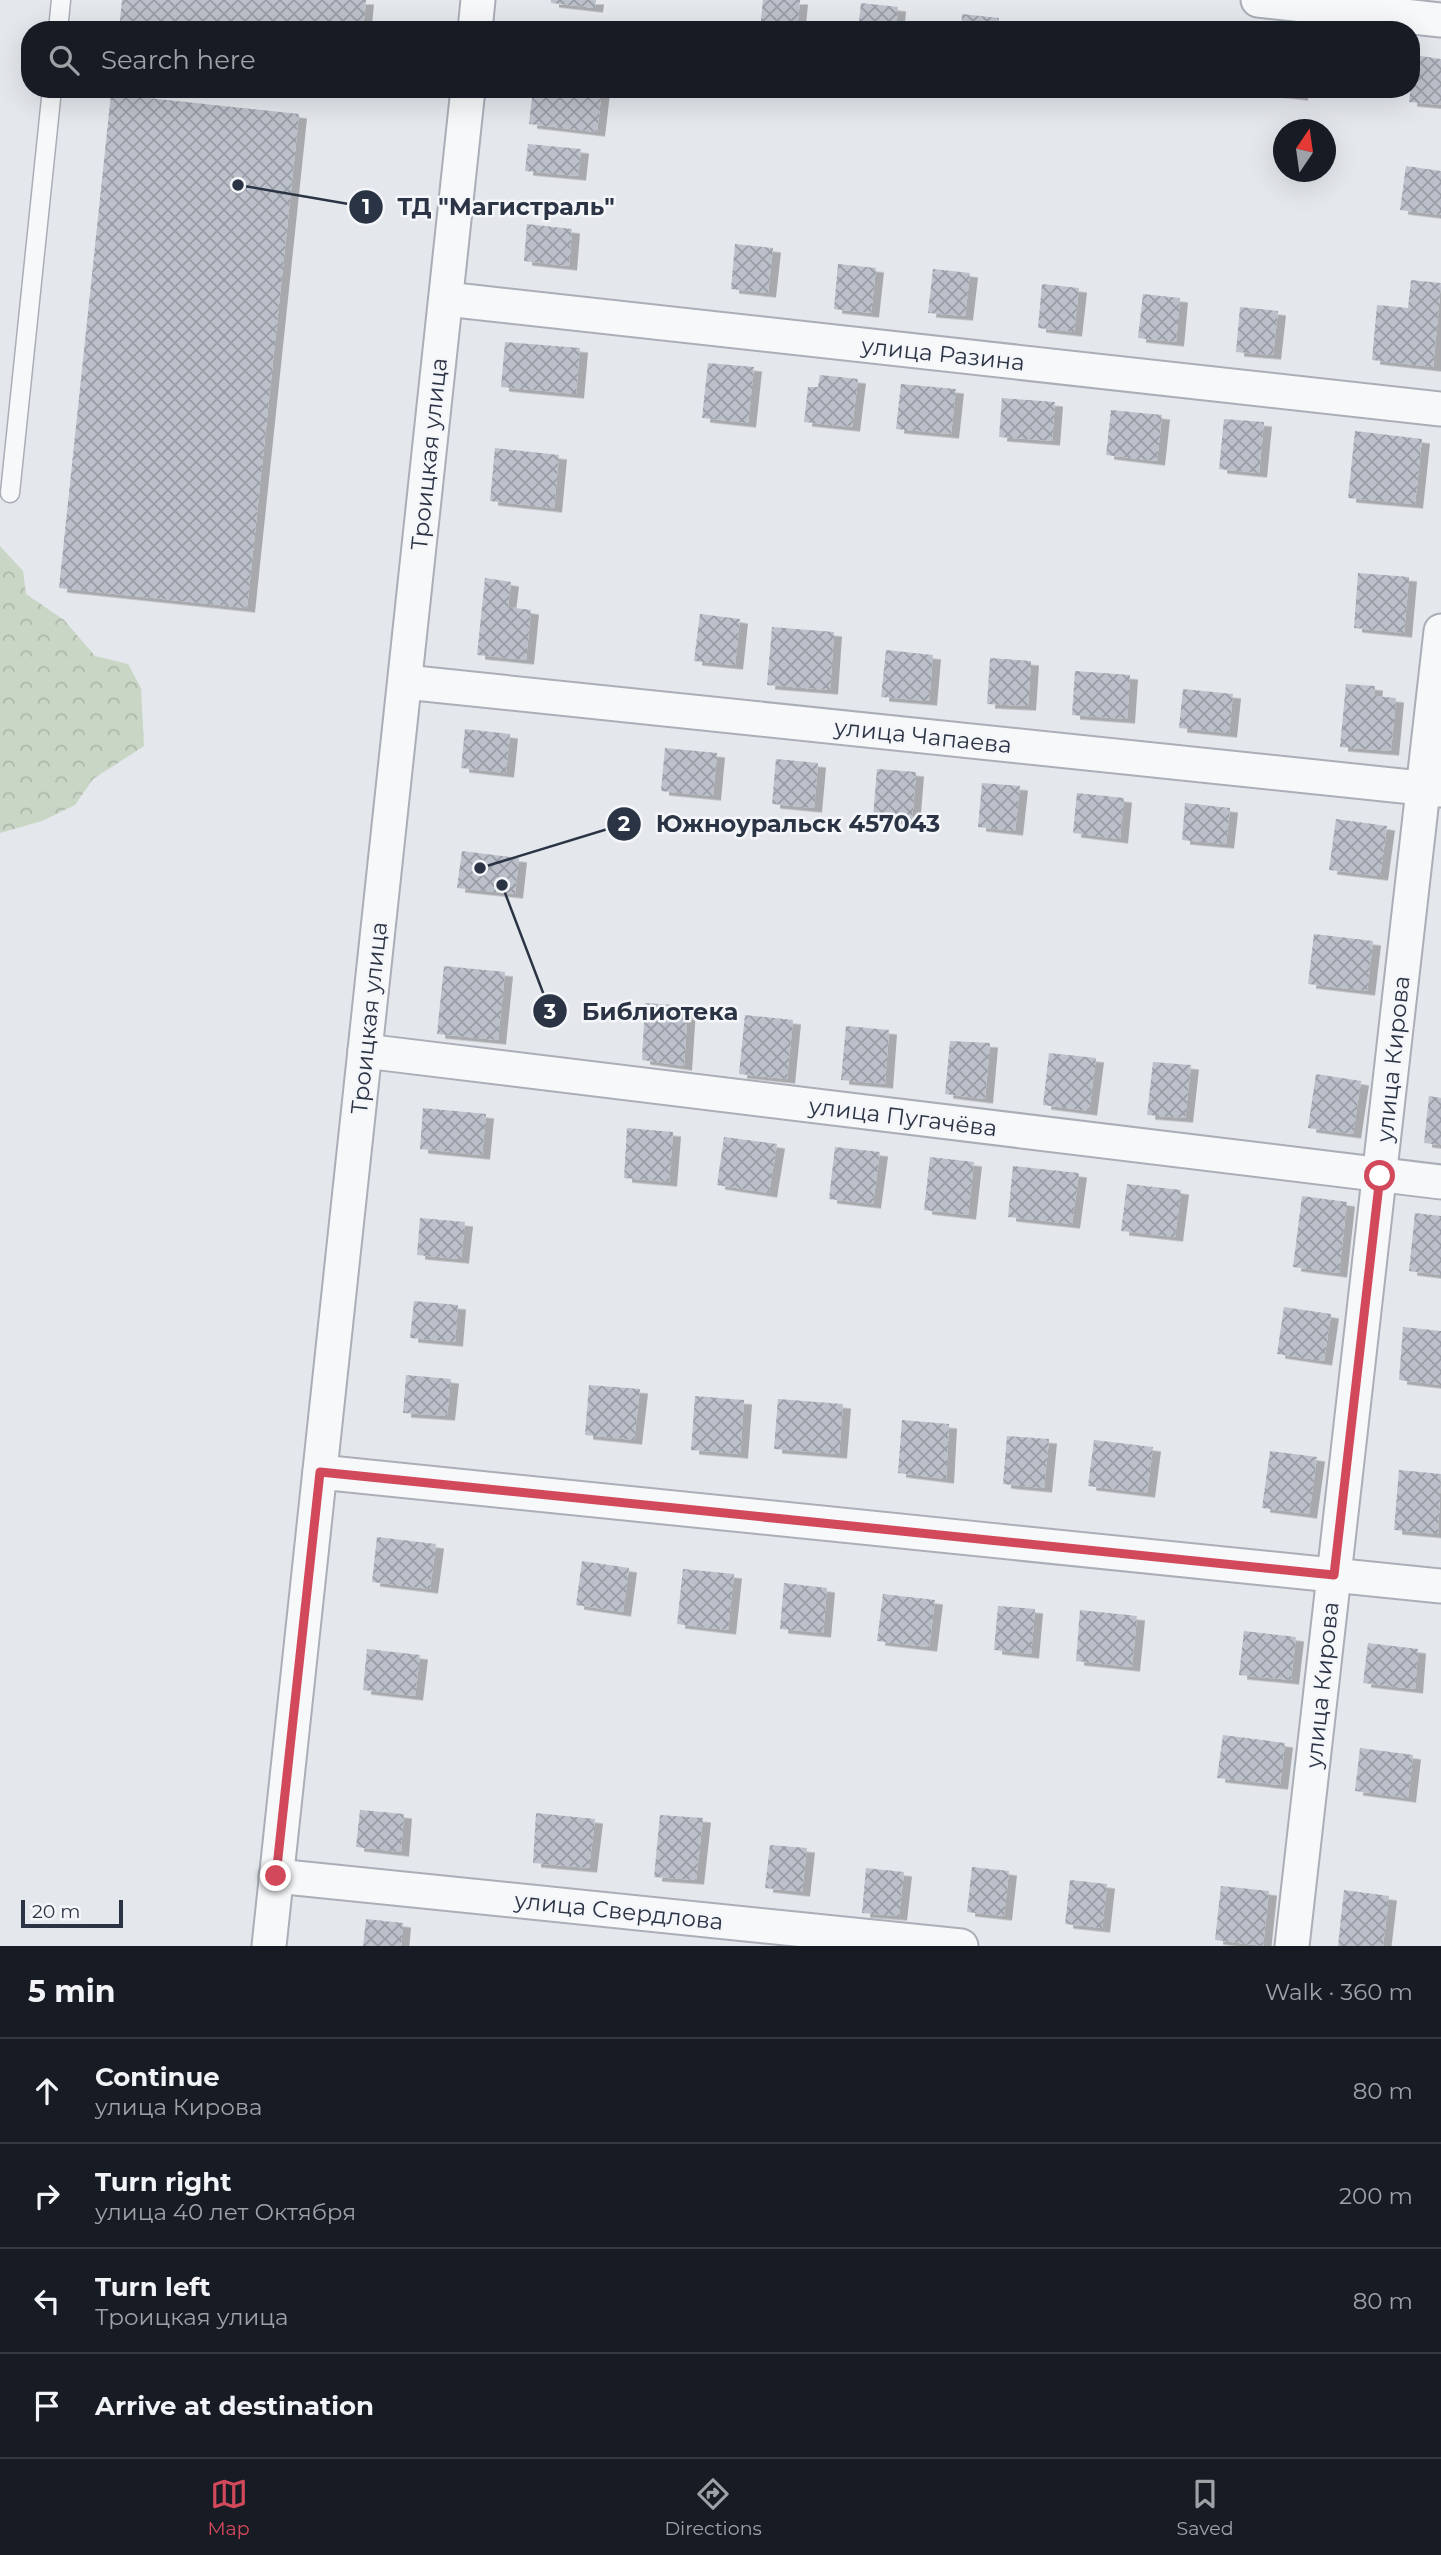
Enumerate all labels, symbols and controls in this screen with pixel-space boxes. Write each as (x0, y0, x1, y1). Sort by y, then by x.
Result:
search box (21, 21, 1420, 98)
icon: search (45, 41, 83, 79)
text: Search here (101, 44, 256, 76)
north arrow (1273, 119, 1336, 182)
callout: ТД "Магистраль" (349, 184, 629, 229)
text: ТД "Магистраль" (397, 192, 615, 221)
text: 1 (362, 194, 370, 219)
street label: улица Разина (859, 331, 1026, 377)
street label: Троицкая улица (405, 356, 453, 552)
street label: улица Чапаева (832, 713, 1013, 759)
callout: Южноуральск 457043 (606, 801, 954, 846)
text: Южноуральск 457043 (656, 809, 940, 838)
text: 2 (618, 811, 630, 836)
street label: Троицкая улица (345, 920, 393, 1116)
street label: улица Кирова (1370, 974, 1416, 1145)
callout: Библиотека (533, 989, 752, 1034)
text: Библиотека (582, 997, 738, 1026)
text: 3 (543, 999, 556, 1024)
street label: улица Пугачёва (806, 1091, 999, 1142)
route start (1364, 1160, 1395, 1191)
street label: улица Кирова (1299, 1600, 1345, 1771)
route end (260, 1860, 291, 1891)
street label: улица Свердлова (512, 1886, 725, 1936)
scale bar (21, 1897, 122, 1929)
text: 20 m (32, 1900, 80, 1923)
text: 5 min (28, 1973, 116, 2010)
text: Walk · 360 m (1265, 1978, 1413, 2006)
text: Continue (95, 2061, 220, 2093)
icon: ahead (28, 2072, 66, 2110)
text: 80 m (1353, 2077, 1413, 2105)
text: улица Кирова (95, 2093, 262, 2121)
text: Turn right (95, 2166, 231, 2198)
icon: right (28, 2177, 66, 2215)
text: 200 m (1339, 2182, 1413, 2210)
text: улица 40 лет Октября (95, 2198, 356, 2226)
text: Turn left (95, 2271, 211, 2303)
icon: left (28, 2282, 66, 2320)
text: 80 m (1353, 2287, 1413, 2315)
text: Троицкая улица (95, 2303, 288, 2331)
icon: arrive (28, 2387, 66, 2425)
text: Arrive at destination (95, 2390, 374, 2422)
tab: Map (207, 2475, 250, 2540)
tab: Directions (664, 2475, 762, 2540)
tab: Saved (1177, 2475, 1234, 2540)

